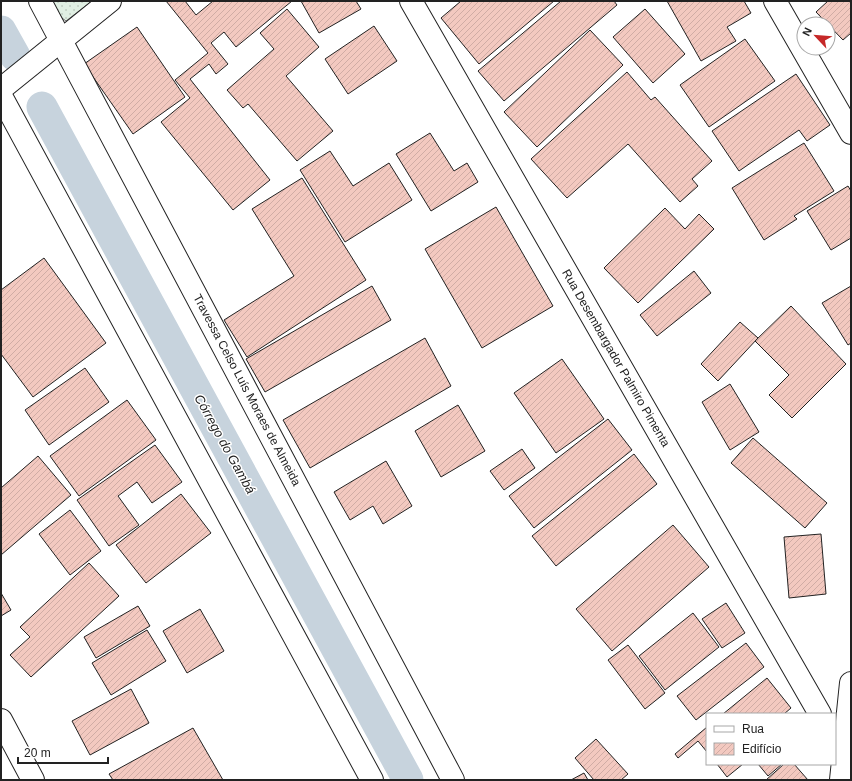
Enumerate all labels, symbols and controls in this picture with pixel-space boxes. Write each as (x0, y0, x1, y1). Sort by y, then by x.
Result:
north arrow (796, 16, 836, 56)
text: N (800, 25, 814, 38)
street label: Rua Desembargador Palmiro Pimenta (559, 267, 673, 450)
street label: Travessa Celso Luís Moraes de Almeida (190, 292, 304, 488)
water label: Córrego do Gambá (191, 392, 259, 496)
legend (706, 713, 836, 765)
text: Rua (742, 722, 764, 736)
scale bar (18, 739, 108, 765)
text: Edifício (742, 742, 782, 756)
text: 20 m (24, 746, 51, 760)

